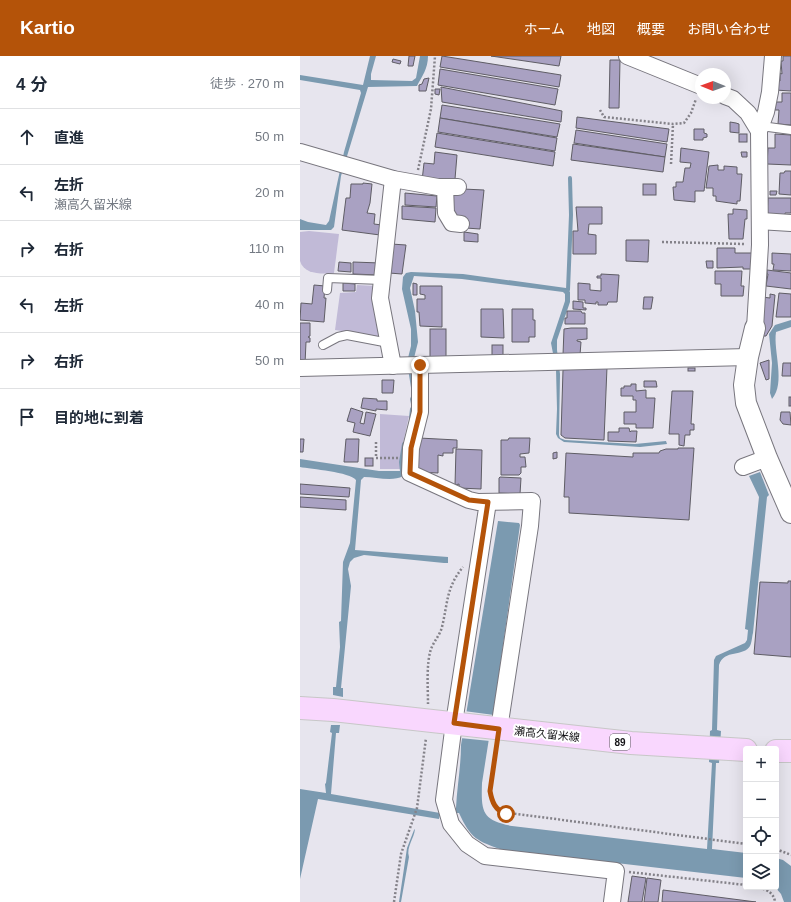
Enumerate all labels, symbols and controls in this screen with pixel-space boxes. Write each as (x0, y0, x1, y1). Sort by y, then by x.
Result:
text: Kartio (20, 17, 75, 38)
text: ホーム (523, 21, 565, 37)
text: 地図 (587, 21, 615, 37)
text: 概要 (637, 21, 665, 37)
text: お問い合わせ (687, 21, 771, 37)
north arrow (695, 68, 731, 104)
text: 4 分 (16, 75, 47, 94)
text: 徒歩 · 270 m (210, 76, 284, 91)
icon: ahead (16, 126, 38, 148)
text: 直進 (54, 129, 84, 146)
text: 50 m (255, 129, 284, 144)
text: 左折 (54, 176, 84, 193)
icon: left (16, 182, 38, 204)
text: 20 m (255, 185, 284, 200)
text: 瀬高久留米線 (54, 197, 132, 212)
icon: right (16, 238, 38, 260)
text: 右折 (54, 241, 84, 258)
text: 110 m (249, 241, 284, 256)
icon: left (16, 294, 38, 316)
text: 左折 (54, 297, 84, 314)
text: 40 m (255, 297, 284, 312)
icon: right (16, 350, 38, 372)
text: 右折 (54, 353, 84, 370)
text: 50 m (255, 353, 284, 368)
route end (411, 356, 429, 374)
icon: arrive (16, 406, 38, 428)
text: 目的地に到着 (54, 409, 144, 426)
street label: 瀬高久留米線 (514, 725, 580, 743)
road number: 89 (610, 734, 630, 750)
map controls (743, 746, 779, 890)
button: + (743, 746, 779, 782)
button: − (743, 782, 779, 818)
route start (497, 805, 515, 823)
button: locate (743, 818, 779, 854)
button: layers (743, 854, 779, 890)

